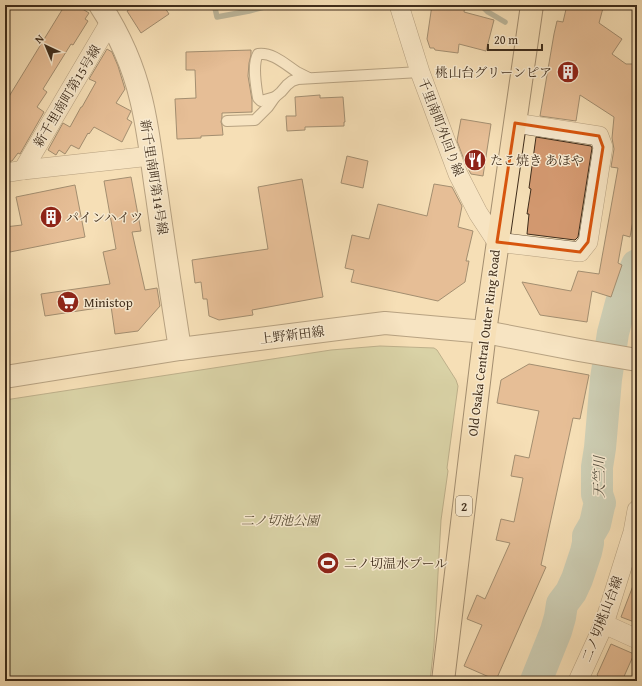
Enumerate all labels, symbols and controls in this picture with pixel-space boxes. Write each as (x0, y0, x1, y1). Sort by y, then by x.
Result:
north arrow (26, 26, 66, 66)
scale bar (488, 26, 542, 52)
text: N (31, 30, 48, 47)
text: 20 m (494, 31, 518, 48)
street label: 新千里南町第15号線 (29, 41, 105, 151)
building icon: 桃山台グリーンピア (555, 59, 581, 85)
place label: 桃山台グリーンピア (435, 63, 552, 82)
street label: 千里南町外回り線 (413, 75, 469, 179)
street label: 新千里南町第14号線 (136, 118, 172, 236)
restaurant icon: たこ焼き あほや (462, 147, 488, 173)
place label: たこ焼き あほや (490, 151, 584, 170)
building icon: パインハイツ (38, 204, 64, 230)
place label: パインハイツ (66, 208, 143, 227)
street label: Old Osaka Central Outer Ring Road (463, 249, 505, 437)
supermarket icon: Ministop (55, 289, 81, 315)
place label: Ministop (84, 293, 133, 312)
street label: 上野新田線 (259, 322, 325, 348)
water label: 天竺川 (589, 454, 609, 498)
road number: 2 (456, 496, 472, 516)
park label: 二ノ切池公園 (241, 511, 321, 530)
sports icon: 二ノ切温水プール (315, 550, 341, 576)
place label: 二ノ切温水プール (344, 554, 447, 573)
street label: 二ノ切桃山台線 (577, 573, 627, 665)

